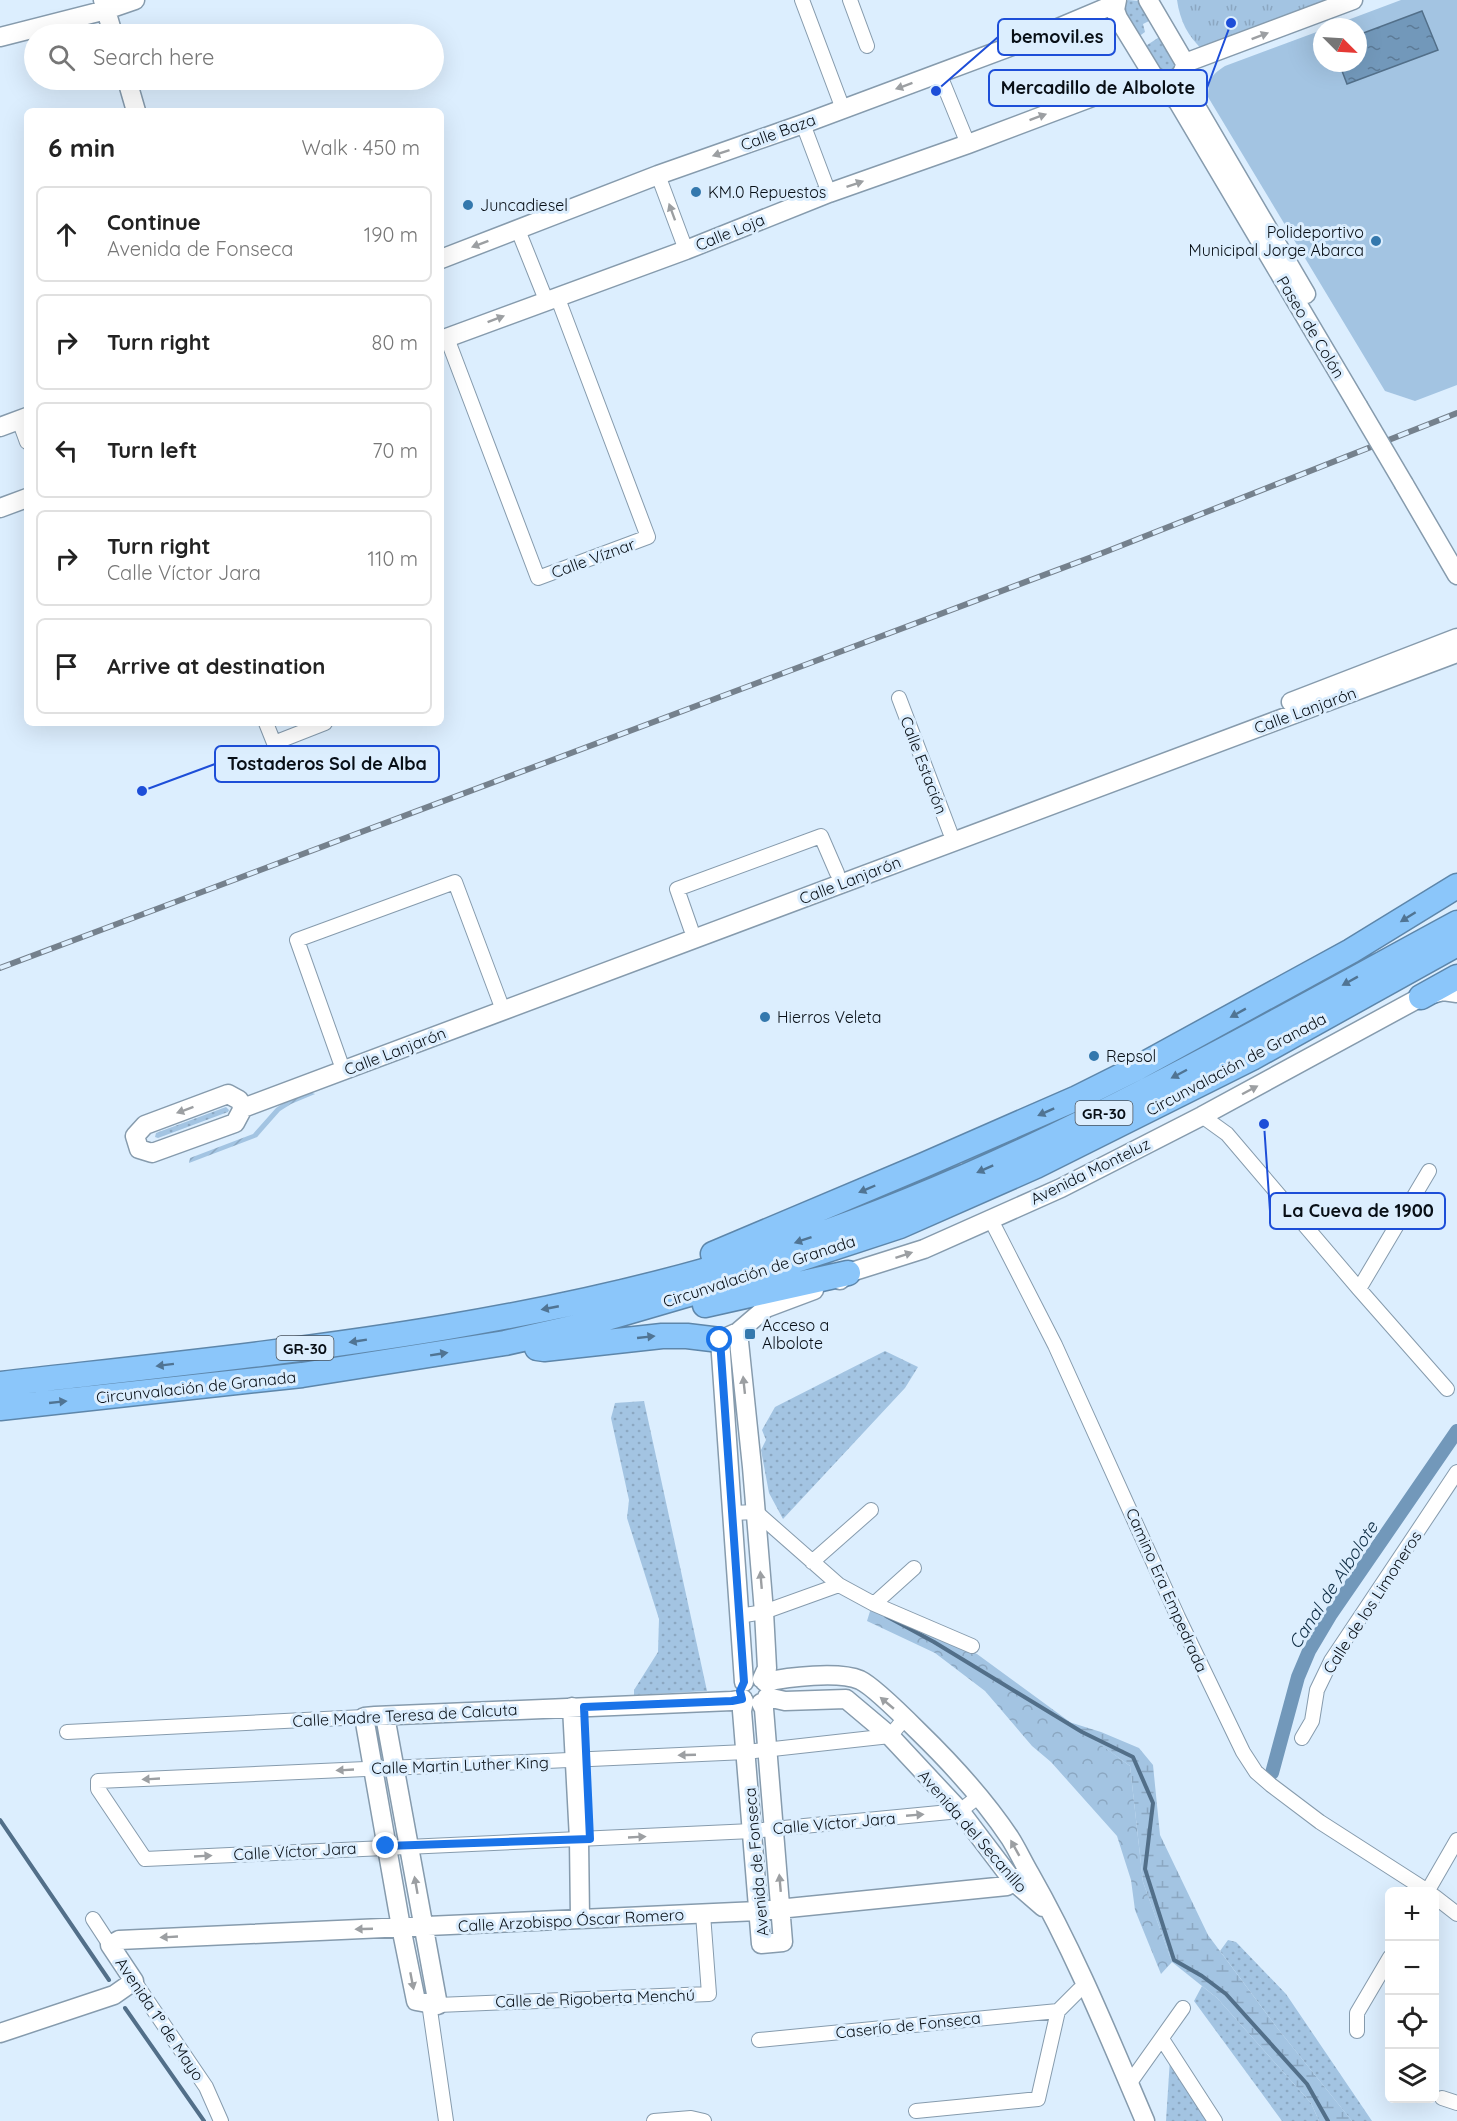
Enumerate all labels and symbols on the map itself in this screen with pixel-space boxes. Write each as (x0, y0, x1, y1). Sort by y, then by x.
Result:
north arrow (1313, 18, 1367, 72)
callout: bemovil.es (998, 19, 1115, 55)
text: bemovil.es (1011, 25, 1104, 48)
one-way arrow (1251, 30, 1269, 40)
callout: Mercadillo de Albolote (989, 70, 1207, 106)
text: Mercadillo de Albolote (1001, 76, 1195, 99)
one-way arrow (895, 81, 913, 91)
street label: Calle Baza (738, 109, 818, 155)
one-way arrow (1029, 112, 1047, 121)
one-way arrow (712, 148, 730, 158)
one-way arrow (846, 178, 864, 188)
place label: KM.0 Repuestos (708, 182, 826, 202)
marker: KM.0 Repuestos (689, 185, 703, 199)
place label: Juncadiesel (480, 195, 568, 215)
marker: Juncadiesel (461, 198, 475, 212)
one-way arrow (667, 203, 677, 221)
street label: Calle Loja (692, 209, 768, 255)
place label: Polideportivo Municipal Jorge Abarca (1188, 222, 1364, 260)
marker: Polideportivo Municipal Jorge Abarca (1369, 234, 1383, 248)
one-way arrow (471, 240, 489, 250)
street label: Paseo de Colón (1273, 272, 1349, 382)
one-way arrow (487, 314, 505, 323)
street label: Calle Víznar (548, 534, 638, 582)
street label: Calle Lanjarón (1251, 682, 1359, 738)
street label: Calle Estación (896, 713, 952, 817)
callout: Tostaderos Sol de Alba (215, 746, 439, 782)
text: Tostaderos Sol de Alba (227, 752, 427, 775)
street label: Calle Lanjarón (796, 851, 904, 909)
one-way arrow (1400, 912, 1416, 923)
one-way arrow (1342, 976, 1359, 986)
place label: Hierros Veleta (777, 1007, 881, 1027)
street label: Circunvalación de Granada (1143, 1008, 1329, 1120)
one-way arrow (1229, 1008, 1246, 1018)
marker: Hierros Veleta (758, 1010, 772, 1024)
street label: Calle Lanjarón (341, 1022, 449, 1080)
place label: Repsol (1106, 1046, 1156, 1066)
marker: Repsol (1087, 1049, 1101, 1063)
one-way arrow (1170, 1069, 1187, 1079)
one-way arrow (1241, 1085, 1258, 1095)
road number: GR-30 (1076, 1101, 1132, 1125)
one-way arrow (176, 1106, 194, 1115)
one-way arrow (1037, 1107, 1054, 1116)
street label: Avenida Monteluz (1027, 1133, 1153, 1209)
one-way arrow (976, 1165, 994, 1174)
one-way arrow (858, 1185, 876, 1194)
callout: La Cueva de 1900 (1270, 1193, 1445, 1229)
text: La Cueva de 1900 (1282, 1199, 1434, 1222)
street label: Circunvalación de Granada (660, 1230, 858, 1312)
one-way arrow (794, 1235, 812, 1245)
one-way arrow (895, 1250, 913, 1259)
one-way arrow (541, 1304, 560, 1313)
place label: Acceso a Albolote (762, 1315, 829, 1353)
route start (706, 1326, 732, 1352)
marker: Acceso a Albolote (743, 1327, 757, 1341)
one-way arrow (637, 1333, 656, 1342)
road number: GR-30 (276, 1336, 334, 1360)
one-way arrow (349, 1337, 368, 1346)
one-way arrow (430, 1349, 449, 1358)
one-way arrow (155, 1360, 174, 1370)
street label: Circunvalación de Granada (95, 1367, 297, 1407)
one-way arrow (739, 1376, 749, 1395)
one-way arrow (49, 1397, 68, 1407)
street label: Camino Era Empedrada (1122, 1505, 1212, 1675)
water label: Canal de Albolote (1283, 1516, 1383, 1653)
street label: Calle de los Limoneros (1318, 1527, 1426, 1677)
one-way arrow (756, 1570, 766, 1589)
one-way arrow (880, 1697, 895, 1710)
street label: Calle Madre Teresa de Calcuta (292, 1699, 518, 1731)
one-way arrow (678, 1750, 697, 1759)
street label: Calle Martin Luther King (371, 1752, 549, 1778)
one-way arrow (336, 1765, 355, 1774)
street label: Avenida del Secanillo (914, 1766, 1032, 1896)
one-way arrow (141, 1774, 160, 1783)
street label: Avenida de Fonseca (740, 1787, 772, 1937)
street label: Calle Víctor Jara (772, 1808, 896, 1838)
one-way arrow (906, 1810, 925, 1820)
route end (372, 1832, 398, 1858)
one-way arrow (628, 1832, 647, 1841)
street label: Calle Víctor Jara (233, 1838, 357, 1864)
one-way arrow (1010, 1840, 1020, 1857)
one-way arrow (194, 1851, 213, 1860)
one-way arrow (775, 1874, 784, 1893)
one-way arrow (411, 1876, 420, 1895)
street label: Calle Arzobispo Óscar Romero (457, 1904, 685, 1936)
one-way arrow (354, 1924, 373, 1933)
one-way arrow (160, 1933, 179, 1942)
street label: Avenida 1º de Mayo (111, 1954, 209, 2084)
one-way arrow (408, 1972, 417, 1991)
street label: Calle de Rigoberta Menchú (495, 1985, 695, 2011)
street label: Caserío de Fonseca (835, 2007, 981, 2043)

